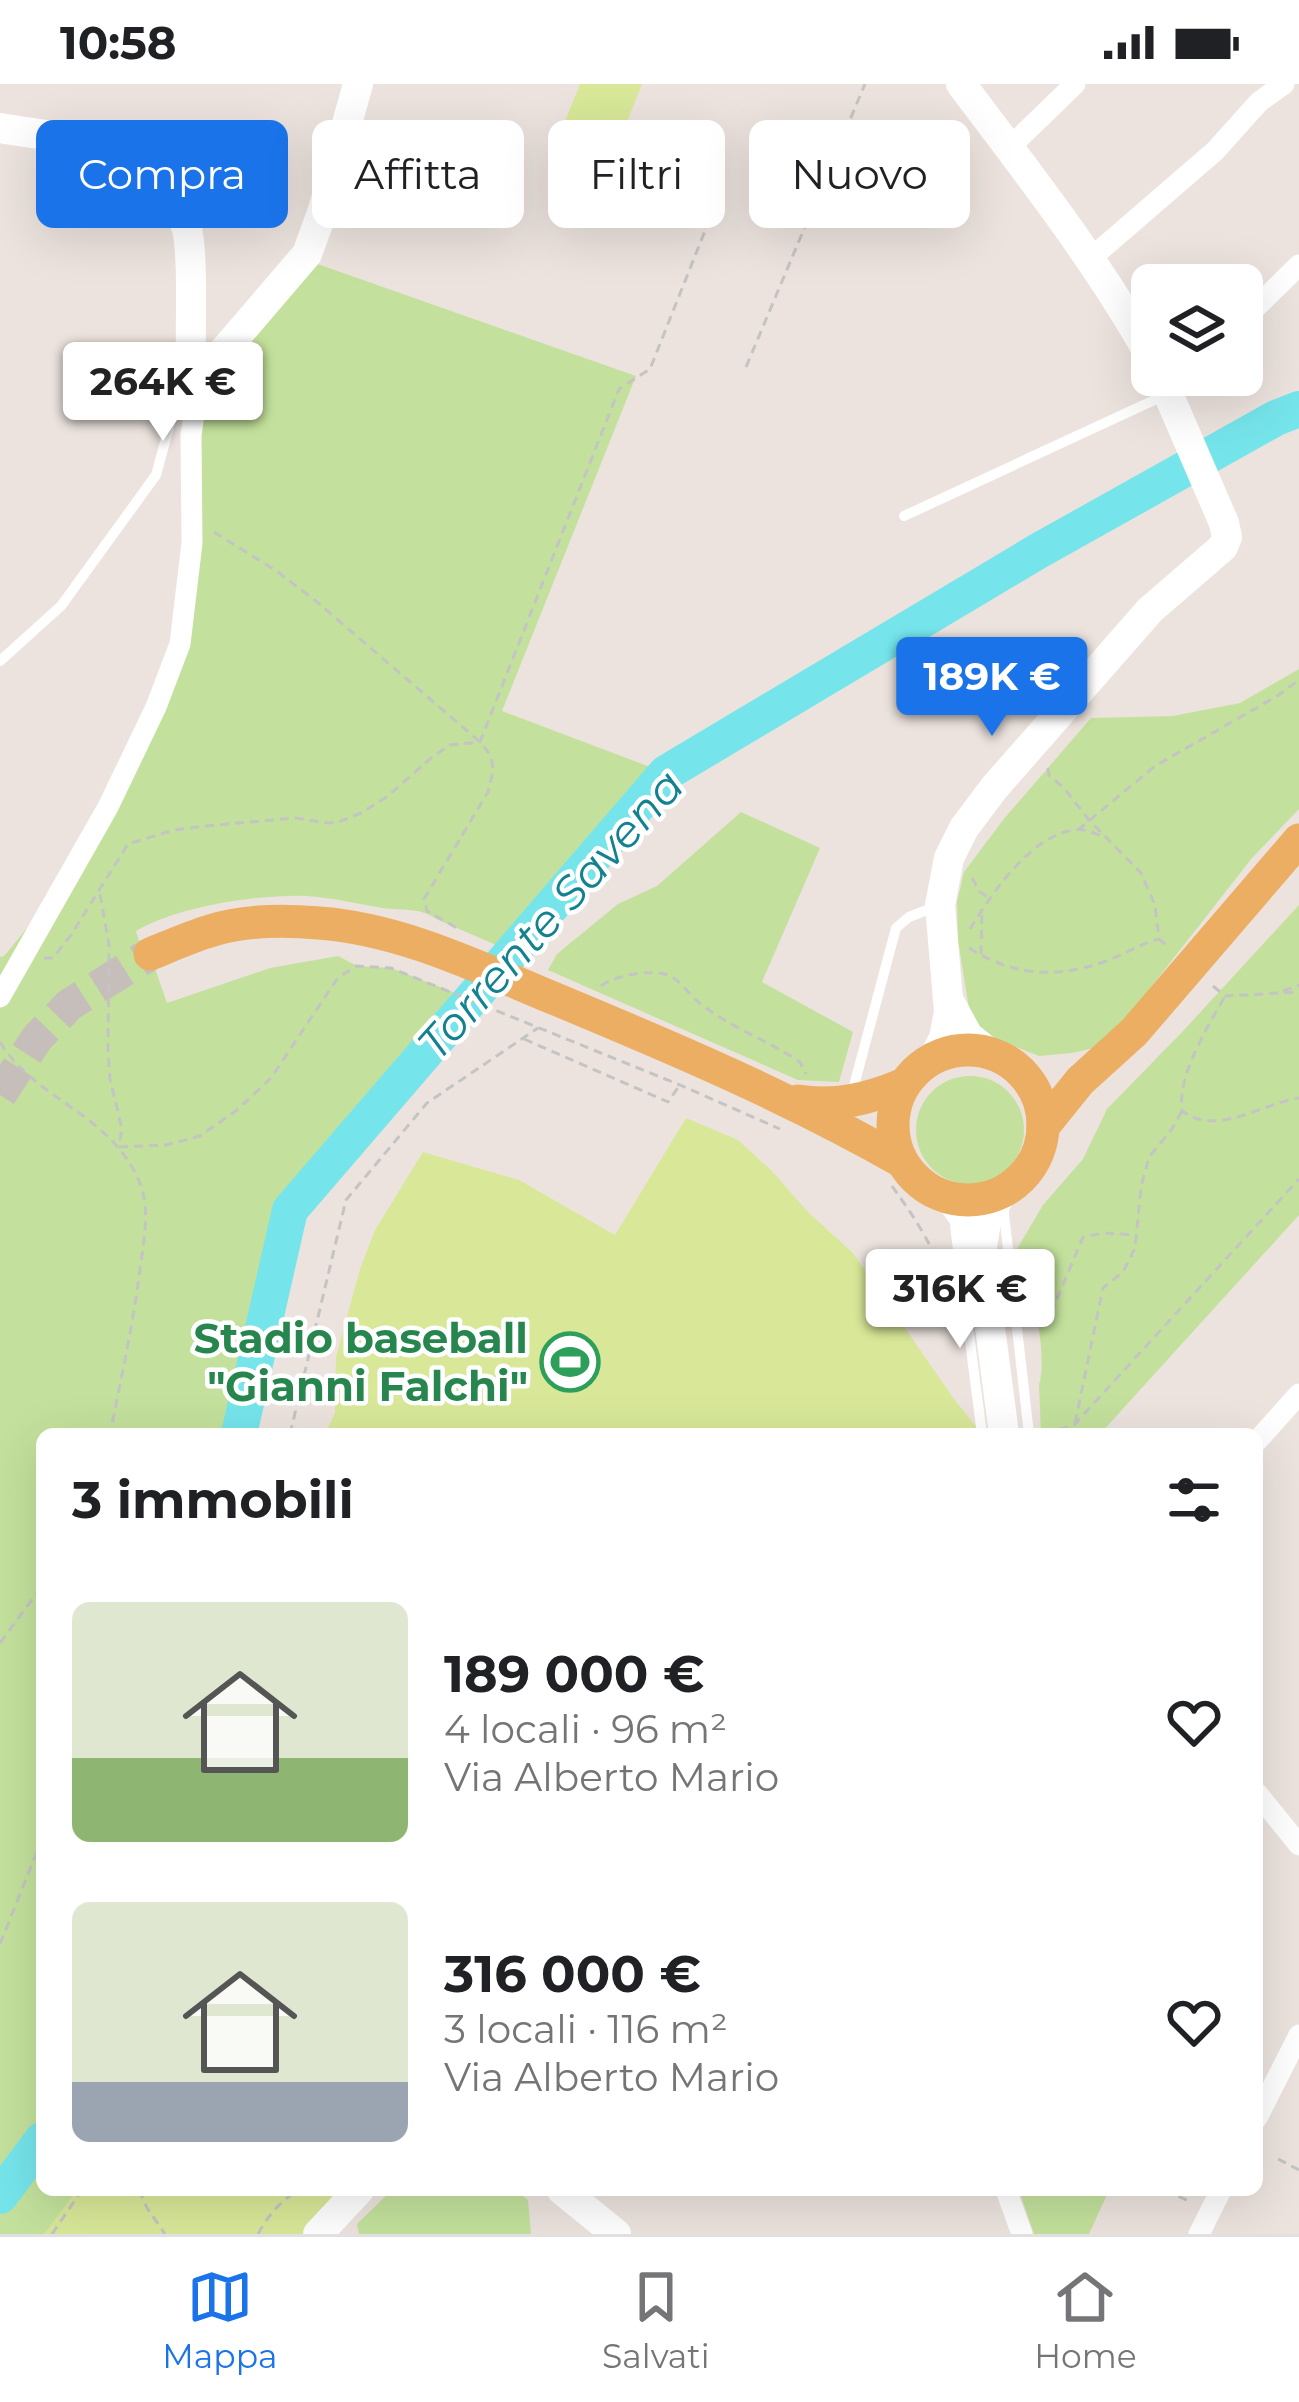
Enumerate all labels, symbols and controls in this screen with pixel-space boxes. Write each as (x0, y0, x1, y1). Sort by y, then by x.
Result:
text: 10:58 (60, 15, 176, 70)
chip: Compra (36, 120, 288, 228)
chip: Affitta (312, 120, 524, 228)
chip: Filtri (548, 120, 725, 228)
chip: Nuovo (749, 120, 970, 228)
map controls (1131, 264, 1263, 396)
button: layers (1131, 264, 1263, 396)
pin: 264K € (65, 342, 261, 444)
text: 264K € (90, 357, 236, 405)
pin: 189K € (894, 637, 1090, 739)
text: 189K € (923, 652, 1061, 700)
water label: Torrente Savena (406, 758, 694, 1070)
pin: 316K € (862, 1249, 1058, 1351)
text: 316K € (893, 1264, 1027, 1312)
place label: Stadio baseball "Gianni Falchi" (193, 1312, 528, 1412)
sports icon: Stadio baseball "Gianni Falchi" (539, 1331, 601, 1393)
icon: filters (1161, 1467, 1227, 1533)
text: 3 immobili (72, 1469, 354, 1531)
text: 189 000 € (444, 1643, 704, 1705)
icon: home (168, 1650, 312, 1794)
icon: heart (1161, 1689, 1227, 1755)
text: 4 locali · 96 m² (444, 1705, 727, 1753)
text: Via Alberto Mario (444, 1753, 779, 1801)
text: 316 000 € (444, 1943, 701, 2005)
icon: home (168, 1950, 312, 2094)
icon: heart (1161, 1989, 1227, 2055)
text: 3 locali · 116 m² (444, 2005, 728, 2053)
text: Via Alberto Mario (444, 2053, 779, 2101)
tab: Mappa (162, 2264, 277, 2376)
tab: Salvati (602, 2264, 710, 2376)
tab: Home (1034, 2264, 1137, 2376)

